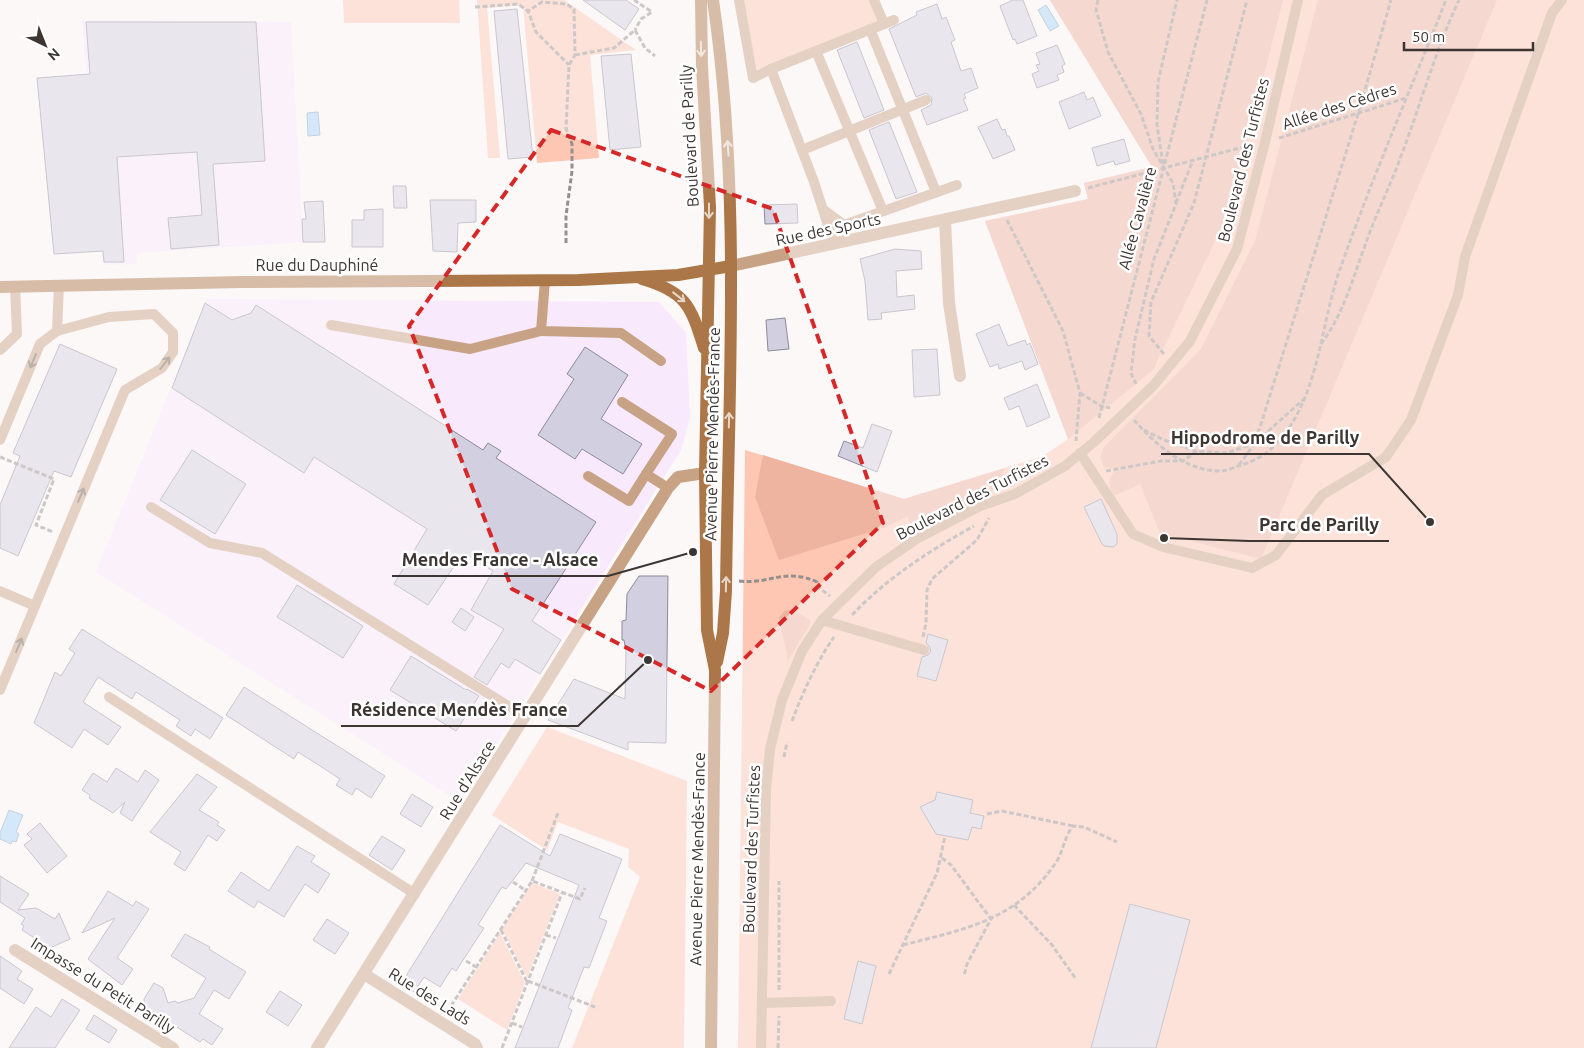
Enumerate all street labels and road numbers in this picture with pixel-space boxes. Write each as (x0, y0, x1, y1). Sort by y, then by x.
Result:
street label: Boulevard de Parilly (676, 64, 702, 208)
street label: Boulevard des Turfistes (1214, 76, 1272, 244)
street label: Allée des Cèdres (1280, 79, 1398, 133)
street label: Allée Cavalière (1115, 164, 1159, 272)
street label: Rue des Sports (774, 209, 882, 249)
street label: Rue du Dauphiné (256, 256, 378, 274)
street label: Avenue Pierre Mendès-France (701, 327, 723, 541)
street label: Boulevard des Turfistes (893, 451, 1051, 543)
street label: Rue d'Alsace (436, 737, 498, 823)
street label: Avenue Pierre Mendès-France (686, 752, 708, 966)
street label: Boulevard des Turfistes (739, 765, 763, 933)
street label: Impasse du Petit Parilly (28, 933, 178, 1037)
street label: Rue des Lads (386, 964, 474, 1028)

